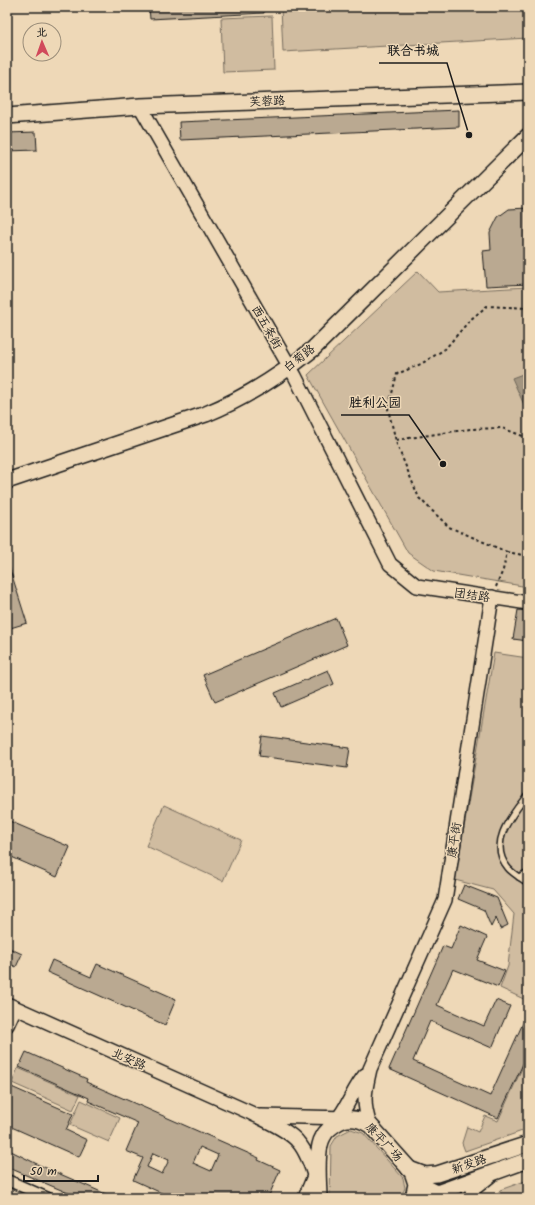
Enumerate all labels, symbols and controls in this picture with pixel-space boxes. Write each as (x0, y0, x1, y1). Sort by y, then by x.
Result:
north arrow (22, 22, 62, 62)
text: 北 (36, 24, 47, 42)
callout: 联合书城 (379, 38, 447, 63)
text: 联合书城 (387, 41, 439, 62)
street label: 芙蓉路 (249, 91, 285, 112)
street label: 西五条街 (246, 302, 287, 353)
street label: 白菊路 (279, 340, 319, 377)
callout: 胜利公园 (341, 390, 409, 415)
text: 胜利公园 (349, 393, 401, 414)
street label: 团结路 (453, 584, 491, 607)
street label: 康平街 (442, 821, 467, 859)
street label: 北安路 (108, 1043, 149, 1075)
street label: 康平广场 (360, 1118, 407, 1166)
street label: 新发路 (449, 1150, 489, 1179)
scale bar (24, 1157, 98, 1183)
text: 50 m (30, 1162, 57, 1181)

